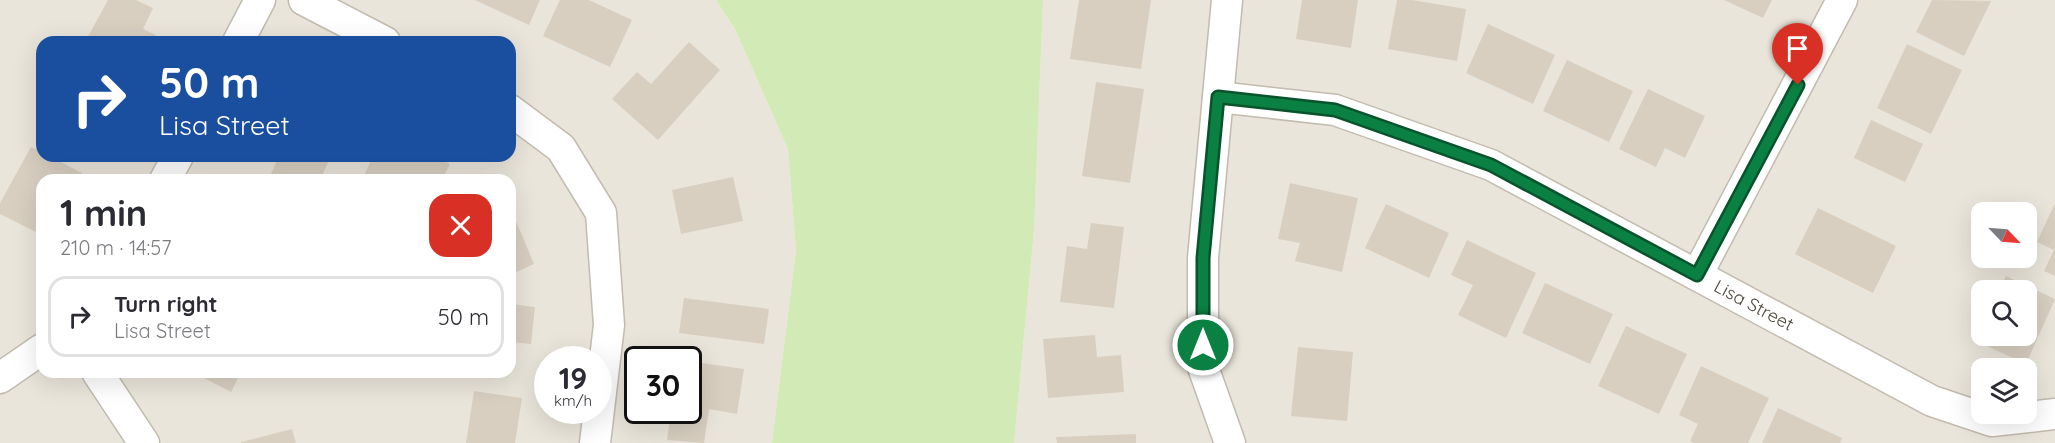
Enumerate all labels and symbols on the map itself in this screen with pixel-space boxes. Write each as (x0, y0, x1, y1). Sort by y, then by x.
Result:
pin (1772, 23, 1823, 85)
north arrow (1971, 202, 2037, 268)
street label: Lisa Street (1710, 274, 1798, 336)
position arrow (1171, 313, 1235, 377)
speed limit sign: 30 (624, 346, 702, 424)

